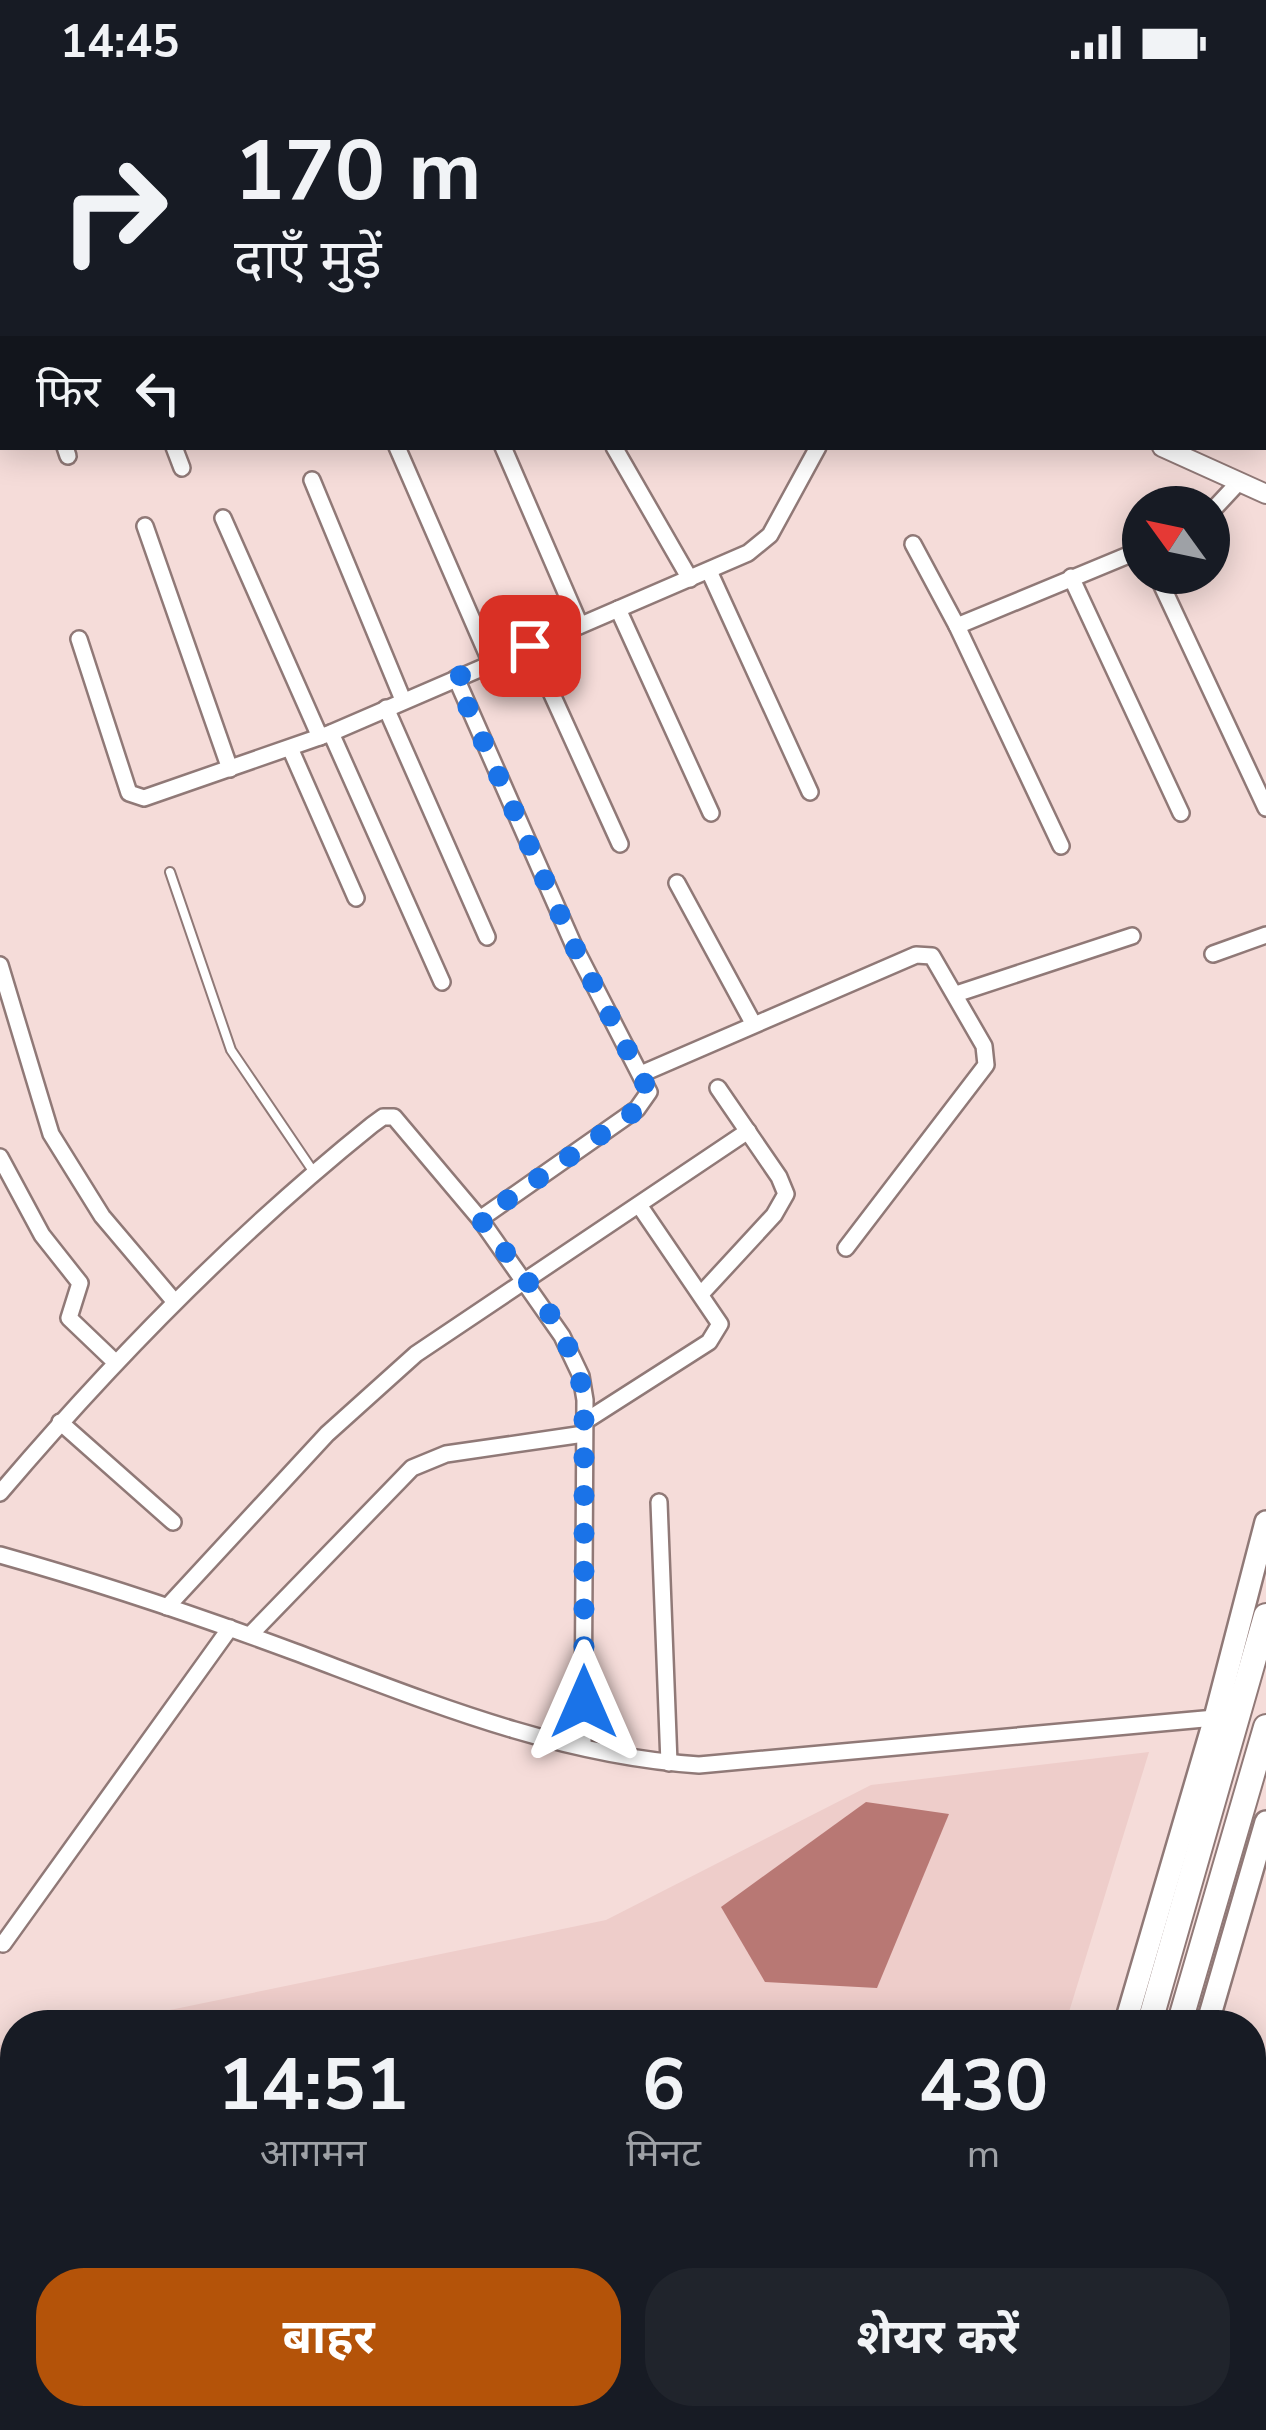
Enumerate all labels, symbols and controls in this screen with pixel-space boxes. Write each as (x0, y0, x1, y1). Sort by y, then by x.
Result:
text: 14:45 (60, 12, 179, 73)
text: 170 m (234, 114, 482, 229)
icon: right (36, 132, 192, 288)
text: दाएँ मुड़ें (234, 223, 382, 297)
icon: left (125, 360, 191, 426)
text: फिर (36, 362, 101, 423)
north arrow (1122, 486, 1230, 594)
map controls (1122, 486, 1230, 594)
pin (479, 595, 581, 697)
icon: arrive (497, 613, 563, 679)
position arrow (521, 1639, 647, 1765)
text: 14:51 (218, 2036, 408, 2134)
text: 6 (642, 2036, 685, 2134)
text: 430 (919, 2037, 1048, 2135)
text: आगमन (260, 2127, 366, 2180)
text: मिनट (626, 2127, 701, 2180)
text: m (967, 2128, 1000, 2181)
button: बाहर (36, 2268, 621, 2406)
button: शेयर करें (645, 2268, 1230, 2406)

